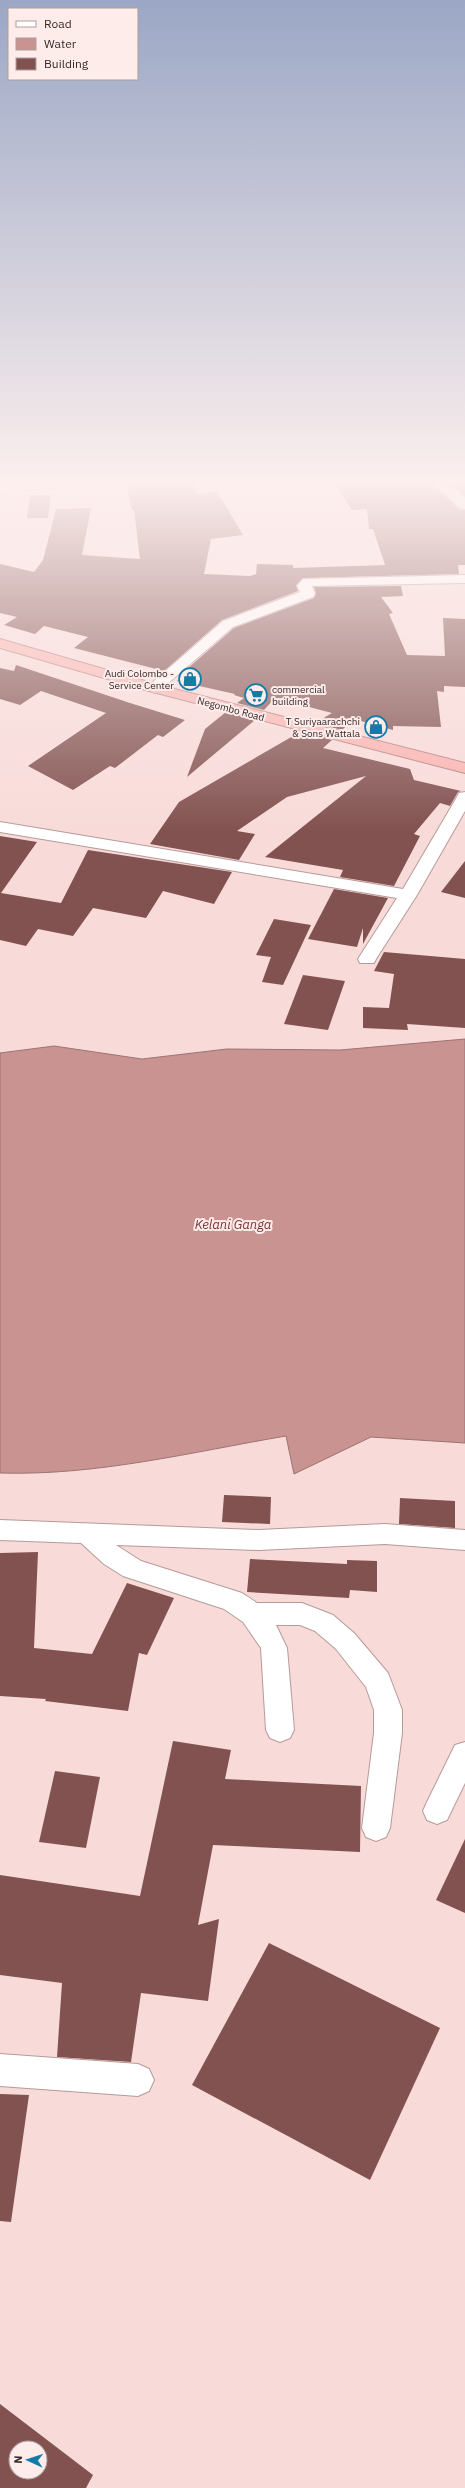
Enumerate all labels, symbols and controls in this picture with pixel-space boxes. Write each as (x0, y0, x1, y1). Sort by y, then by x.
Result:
legend (8, 8, 138, 80)
text: Road (44, 16, 72, 31)
text: Water (44, 36, 77, 51)
text: Building (44, 56, 89, 71)
shop icon: Audi Colombo - Service Center (177, 666, 203, 692)
place label: Audi Colombo - Service Center (105, 667, 174, 692)
supermarket icon: commercial building (243, 682, 269, 708)
place label: commercial building (272, 683, 325, 708)
street label: Negombo Road (196, 694, 266, 724)
shop icon: T Suriyaarachchi & Sons Wattala (363, 714, 389, 740)
place label: T Suriyaarachchi & Sons Wattala (286, 715, 361, 740)
water label: Kelani Ganga (195, 1216, 271, 1233)
north arrow (8, 2440, 48, 2480)
text: N (11, 2455, 25, 2464)

